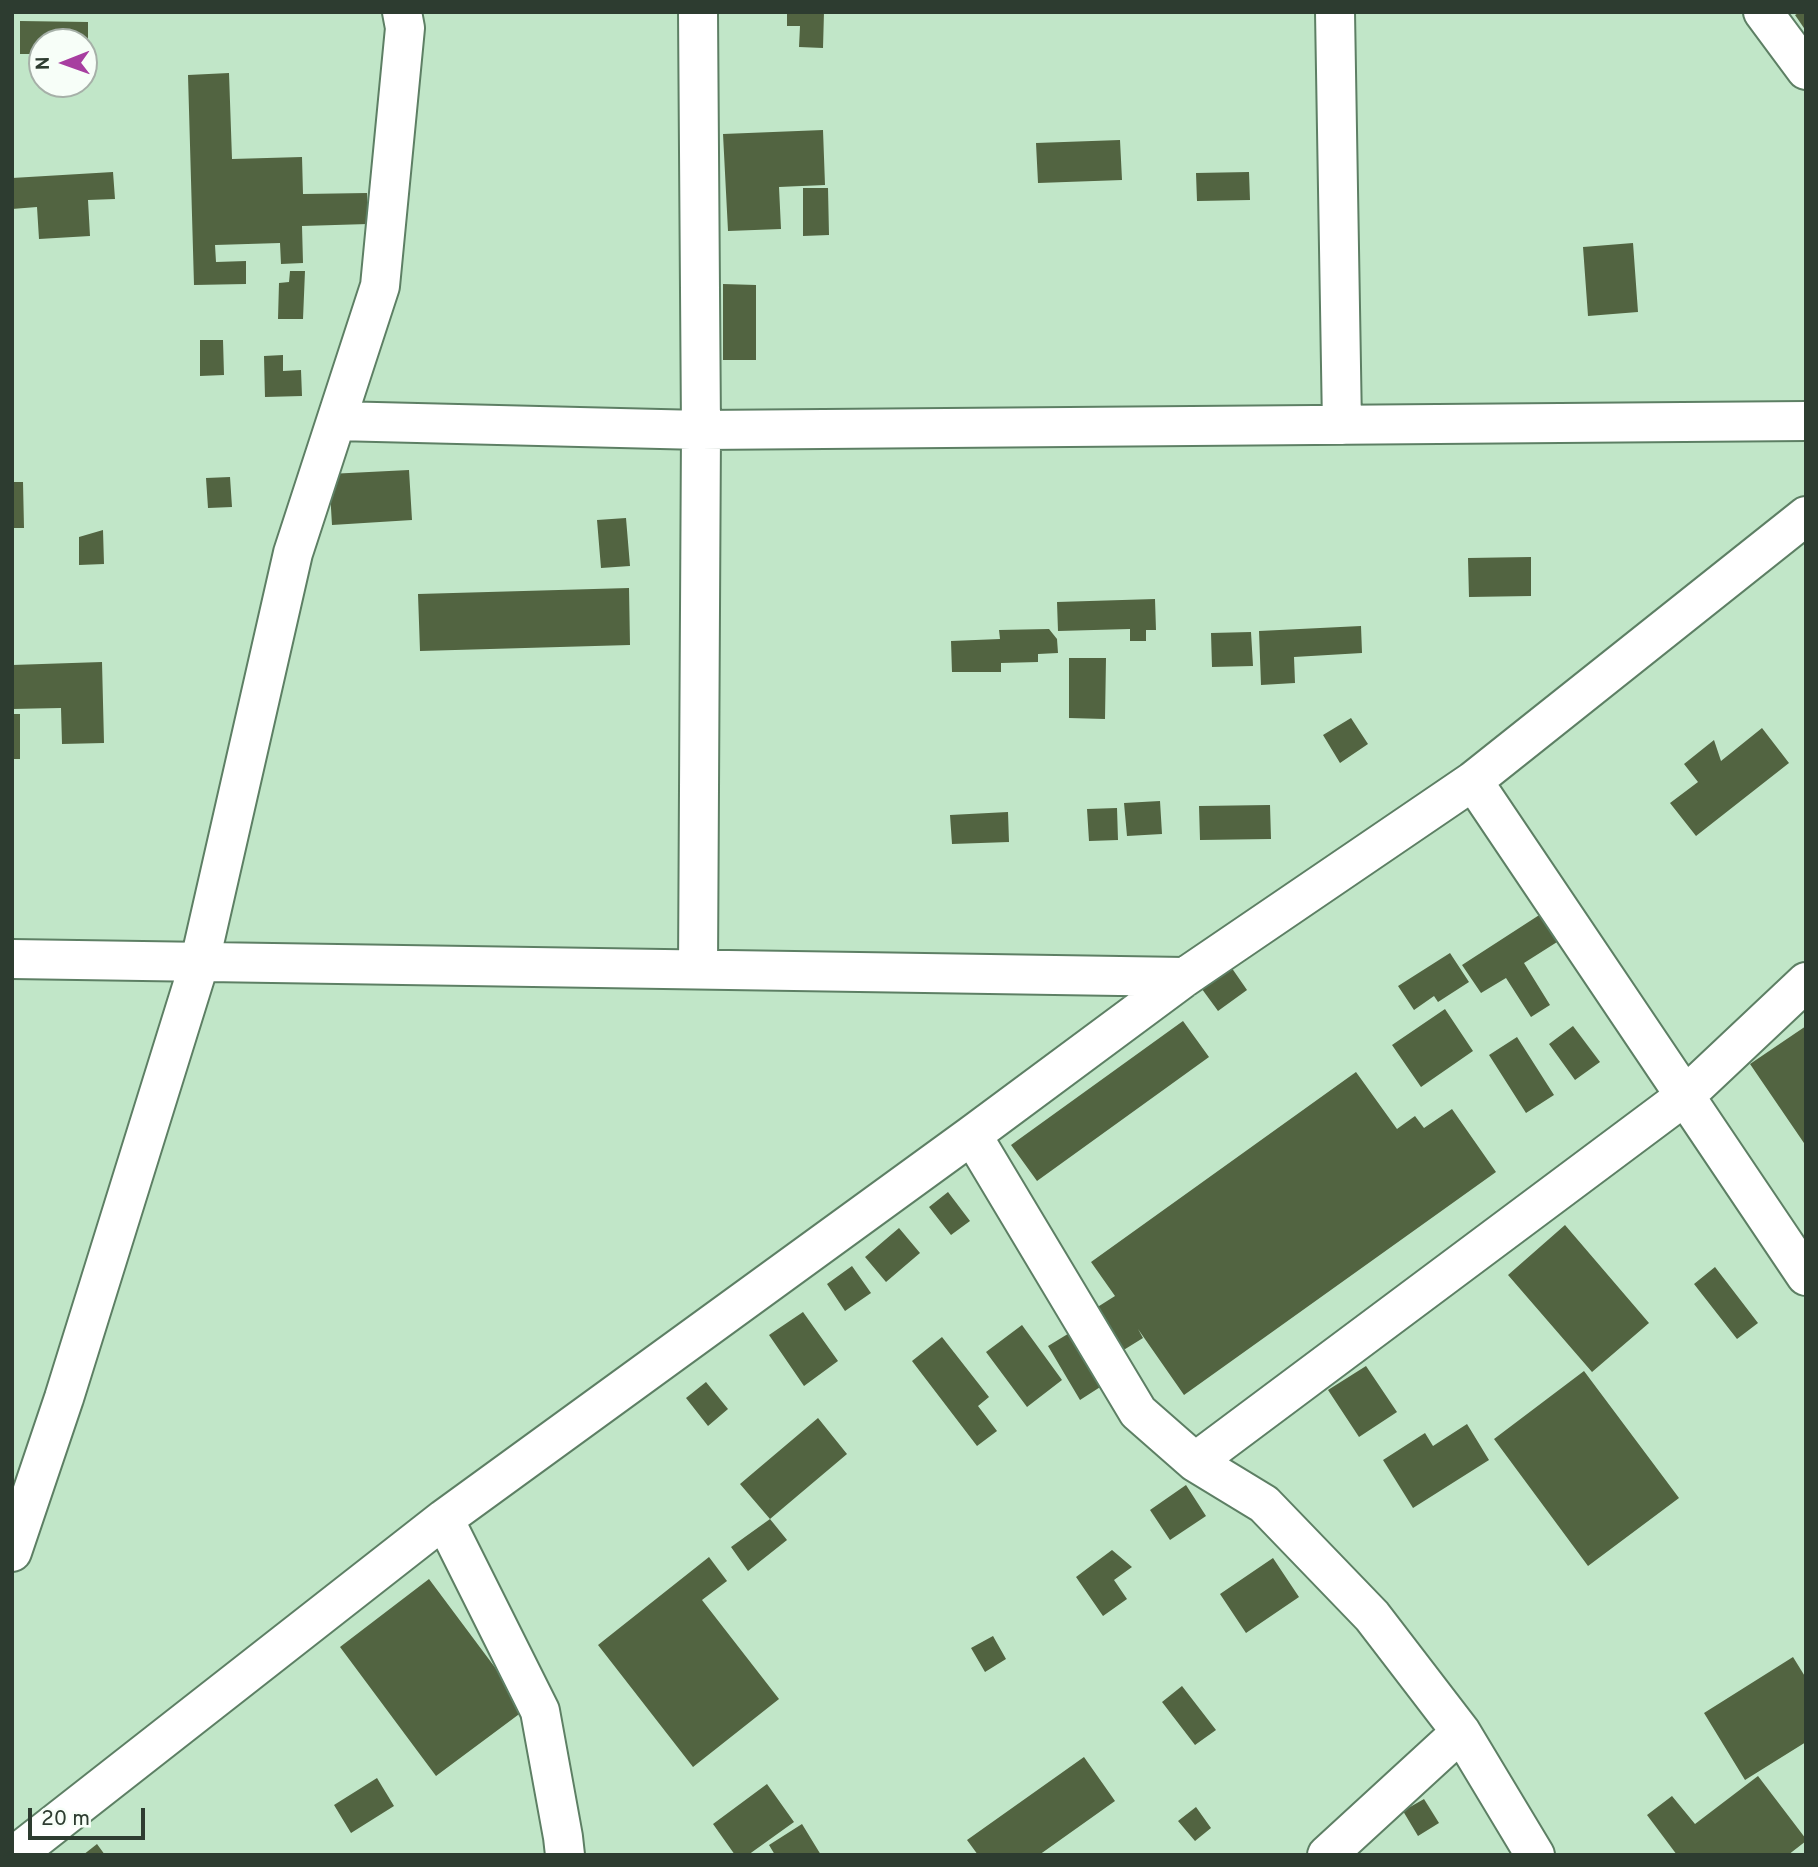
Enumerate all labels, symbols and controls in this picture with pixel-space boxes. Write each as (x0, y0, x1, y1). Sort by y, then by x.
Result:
north arrow (28, 28, 98, 98)
text: N (32, 56, 56, 70)
scale bar (32, 1794, 149, 1838)
text: 20 m (41, 1806, 90, 1833)

